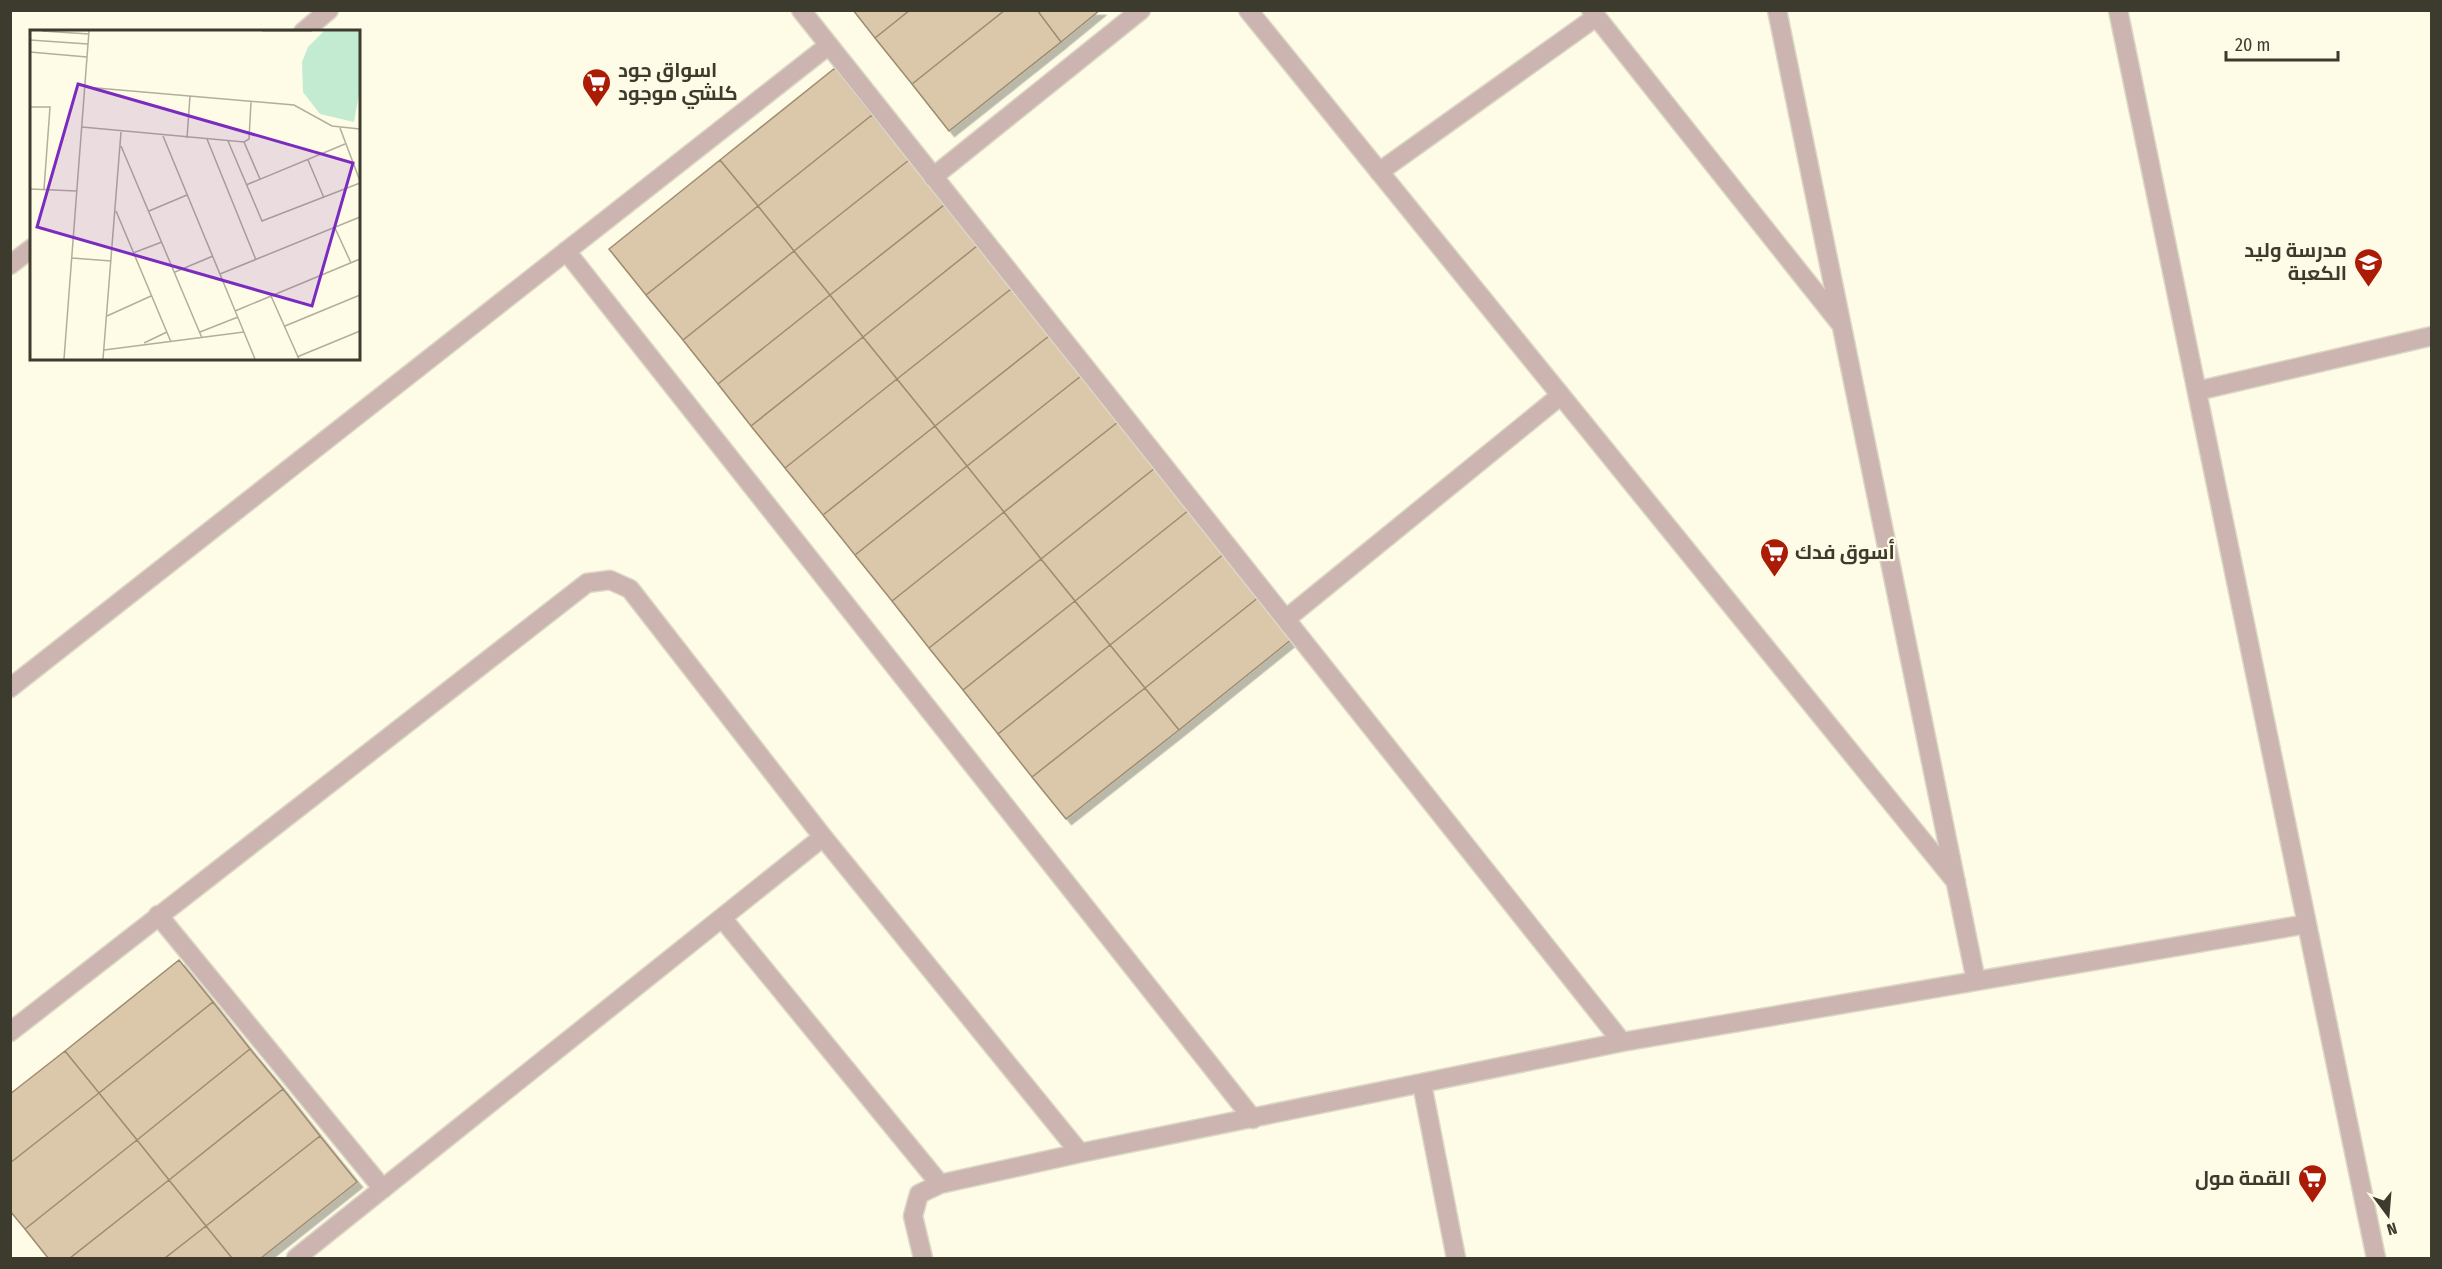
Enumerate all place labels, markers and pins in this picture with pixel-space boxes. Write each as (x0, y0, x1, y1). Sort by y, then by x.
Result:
place label: اسواق جود كلشي موجود (618, 58, 738, 109)
supermarket icon: اسواق جود كلشي موجود (581, 66, 613, 108)
place label: مدرسة وليد الكعبة (2244, 238, 2347, 285)
school or university icon: مدرسة وليد الكعبة (2352, 246, 2384, 288)
supermarket icon: أسوق فدك (1758, 536, 1790, 578)
place label: أسوق فدك (1795, 538, 1895, 565)
supermarket icon: القمة مول (2296, 1162, 2328, 1204)
place label: القمة مول (2195, 1166, 2291, 1190)

